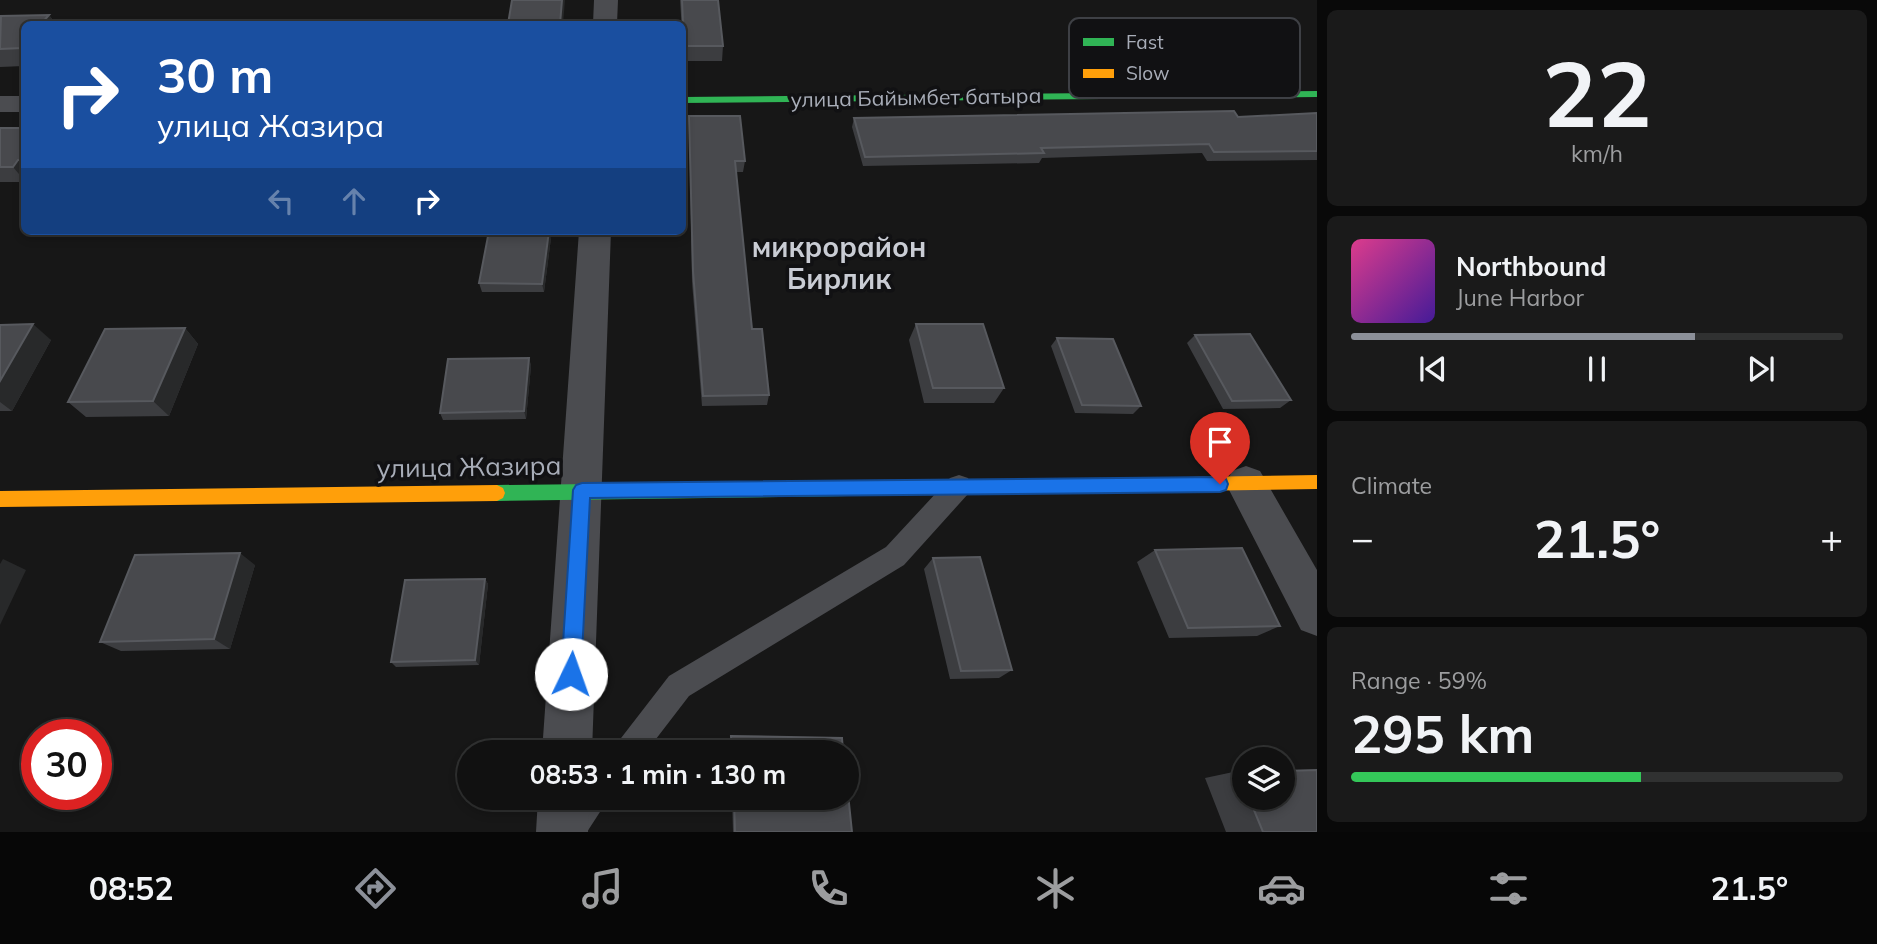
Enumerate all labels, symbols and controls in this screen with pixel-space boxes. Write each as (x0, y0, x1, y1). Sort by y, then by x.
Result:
legend (1069, 18, 1300, 98)
text: Fast (1126, 30, 1164, 54)
text: 22 (1542, 36, 1652, 150)
text: 30 m (157, 44, 273, 105)
icon: right (42, 49, 133, 140)
text: Slow (1126, 61, 1170, 85)
street label: улица Байымбет батыра (790, 82, 1042, 112)
text: улица Жазира (157, 105, 384, 145)
text: km/h (1571, 139, 1623, 168)
icon: left (262, 182, 300, 220)
icon: ahead (335, 182, 373, 220)
icon: right (408, 182, 446, 220)
district label: микрорайон Бирлик (752, 229, 926, 296)
text: Northbound (1456, 250, 1606, 283)
text: June Harbor (1456, 283, 1584, 312)
icon: previous (1414, 350, 1452, 388)
icon: pause (1578, 350, 1616, 388)
icon: next (1742, 350, 1780, 388)
pin (1190, 412, 1250, 484)
icon: arrive (1201, 423, 1239, 461)
street label: улица Жазира (376, 448, 562, 485)
text: Climate (1351, 471, 1432, 500)
text: 21.5° (1534, 506, 1660, 571)
text: − (1351, 514, 1374, 562)
text: + (1820, 514, 1843, 562)
position arrow (534, 637, 608, 711)
text: Range · 59% (1351, 666, 1487, 695)
text: 295 km (1351, 701, 1534, 766)
speed limit sign: 30 (21, 719, 112, 810)
map controls (1232, 747, 1295, 810)
button: layers (1232, 747, 1295, 810)
text: 08:53 · 1 min · 130 m (530, 758, 786, 791)
icon: directions (351, 864, 400, 913)
icon: music (578, 864, 627, 913)
icon: phone (804, 864, 853, 913)
icon: climate (1031, 864, 1080, 913)
icon: car (1257, 864, 1306, 913)
icon: filters (1484, 864, 1533, 913)
text: 08:52 (89, 868, 174, 908)
text: 21.5° (1710, 868, 1788, 908)

